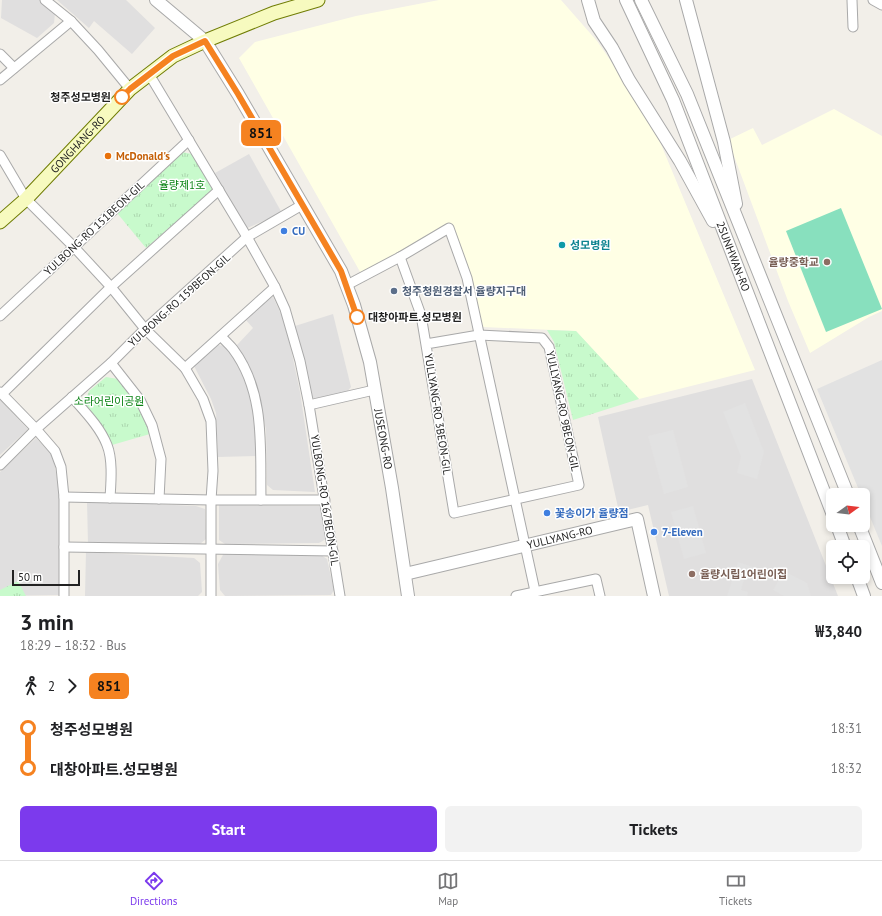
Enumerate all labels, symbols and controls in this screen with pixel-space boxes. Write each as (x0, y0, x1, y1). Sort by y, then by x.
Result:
marker: 청주성모병원 (114, 89, 130, 105)
place label: 청주성모병원 (50, 90, 111, 104)
street label: GONGHANG-RO (47, 113, 108, 176)
line badge: 851 (238, 120, 284, 146)
text: 851 (249, 124, 273, 142)
place label: McDonald's (116, 149, 170, 163)
marker: McDonald's (103, 151, 113, 161)
street label: YULBONG-RO 151BEON-GIL (41, 178, 147, 278)
park label: 율량제1호 (159, 178, 205, 192)
street label: 2SUNHWAN-RO (713, 219, 753, 293)
place label: CU (292, 224, 305, 238)
marker: CU (279, 226, 289, 236)
place label: 성모병원 (570, 238, 610, 252)
marker: 성모병원 (557, 240, 567, 250)
street label: YULBONG-RO 159BEON-GIL (125, 250, 233, 349)
place label: 율량중학교 (768, 255, 819, 269)
marker: 율량중학교 (822, 257, 832, 267)
place label: 청주청원경찰서 율량지구대 (402, 284, 526, 298)
marker: 청주청원경찰서 율량지구대 (389, 286, 399, 296)
marker: 대창아파트.성모병원 (349, 309, 365, 325)
place label: 대창아파트.성모병원 (368, 310, 462, 324)
street label: YULLYANG-RO 9BEON-GIL (543, 349, 583, 473)
street label: YULLYANG-RO 3BEON-GIL (421, 352, 455, 476)
park label: 소라어린이공원 (74, 394, 144, 408)
street label: JUSEONG-RO (371, 407, 396, 471)
street label: YULBONG-RO 167BEON-GIL (308, 434, 342, 567)
north arrow (826, 488, 870, 532)
map controls (826, 488, 870, 584)
place label: 꽃송이가 율량점 (555, 506, 629, 520)
marker: 꽃송이가 율량점 (542, 508, 552, 518)
street label: YULLYANG-RO (525, 523, 594, 552)
place label: 7-Eleven (662, 525, 703, 539)
marker: 7-Eleven (649, 527, 659, 537)
button: locate (826, 540, 870, 584)
place label: 율량시립1어린이집 (700, 567, 787, 581)
scale bar (12, 568, 80, 587)
marker: 율량시립1어린이집 (687, 569, 697, 579)
text: 50 m (18, 570, 42, 584)
text: 3 min (20, 608, 74, 636)
text: ₩3,840 (815, 622, 862, 641)
text: 18:29 – 18:32 · Bus (20, 637, 126, 654)
icon: walk (20, 675, 42, 697)
icon: forward (61, 675, 83, 697)
text: 851 (97, 677, 121, 695)
text: 2 (48, 678, 55, 695)
text: 청주성모병원 (50, 720, 133, 739)
text: 18:31 (831, 720, 862, 737)
text: 대창아파트.성모병원 (50, 760, 178, 779)
text: 18:32 (831, 760, 862, 777)
button: Start (20, 806, 437, 852)
button: Tickets (445, 806, 862, 852)
tab: Directions (130, 870, 177, 908)
tab: Map (437, 870, 459, 908)
tab: Tickets (719, 870, 752, 908)

